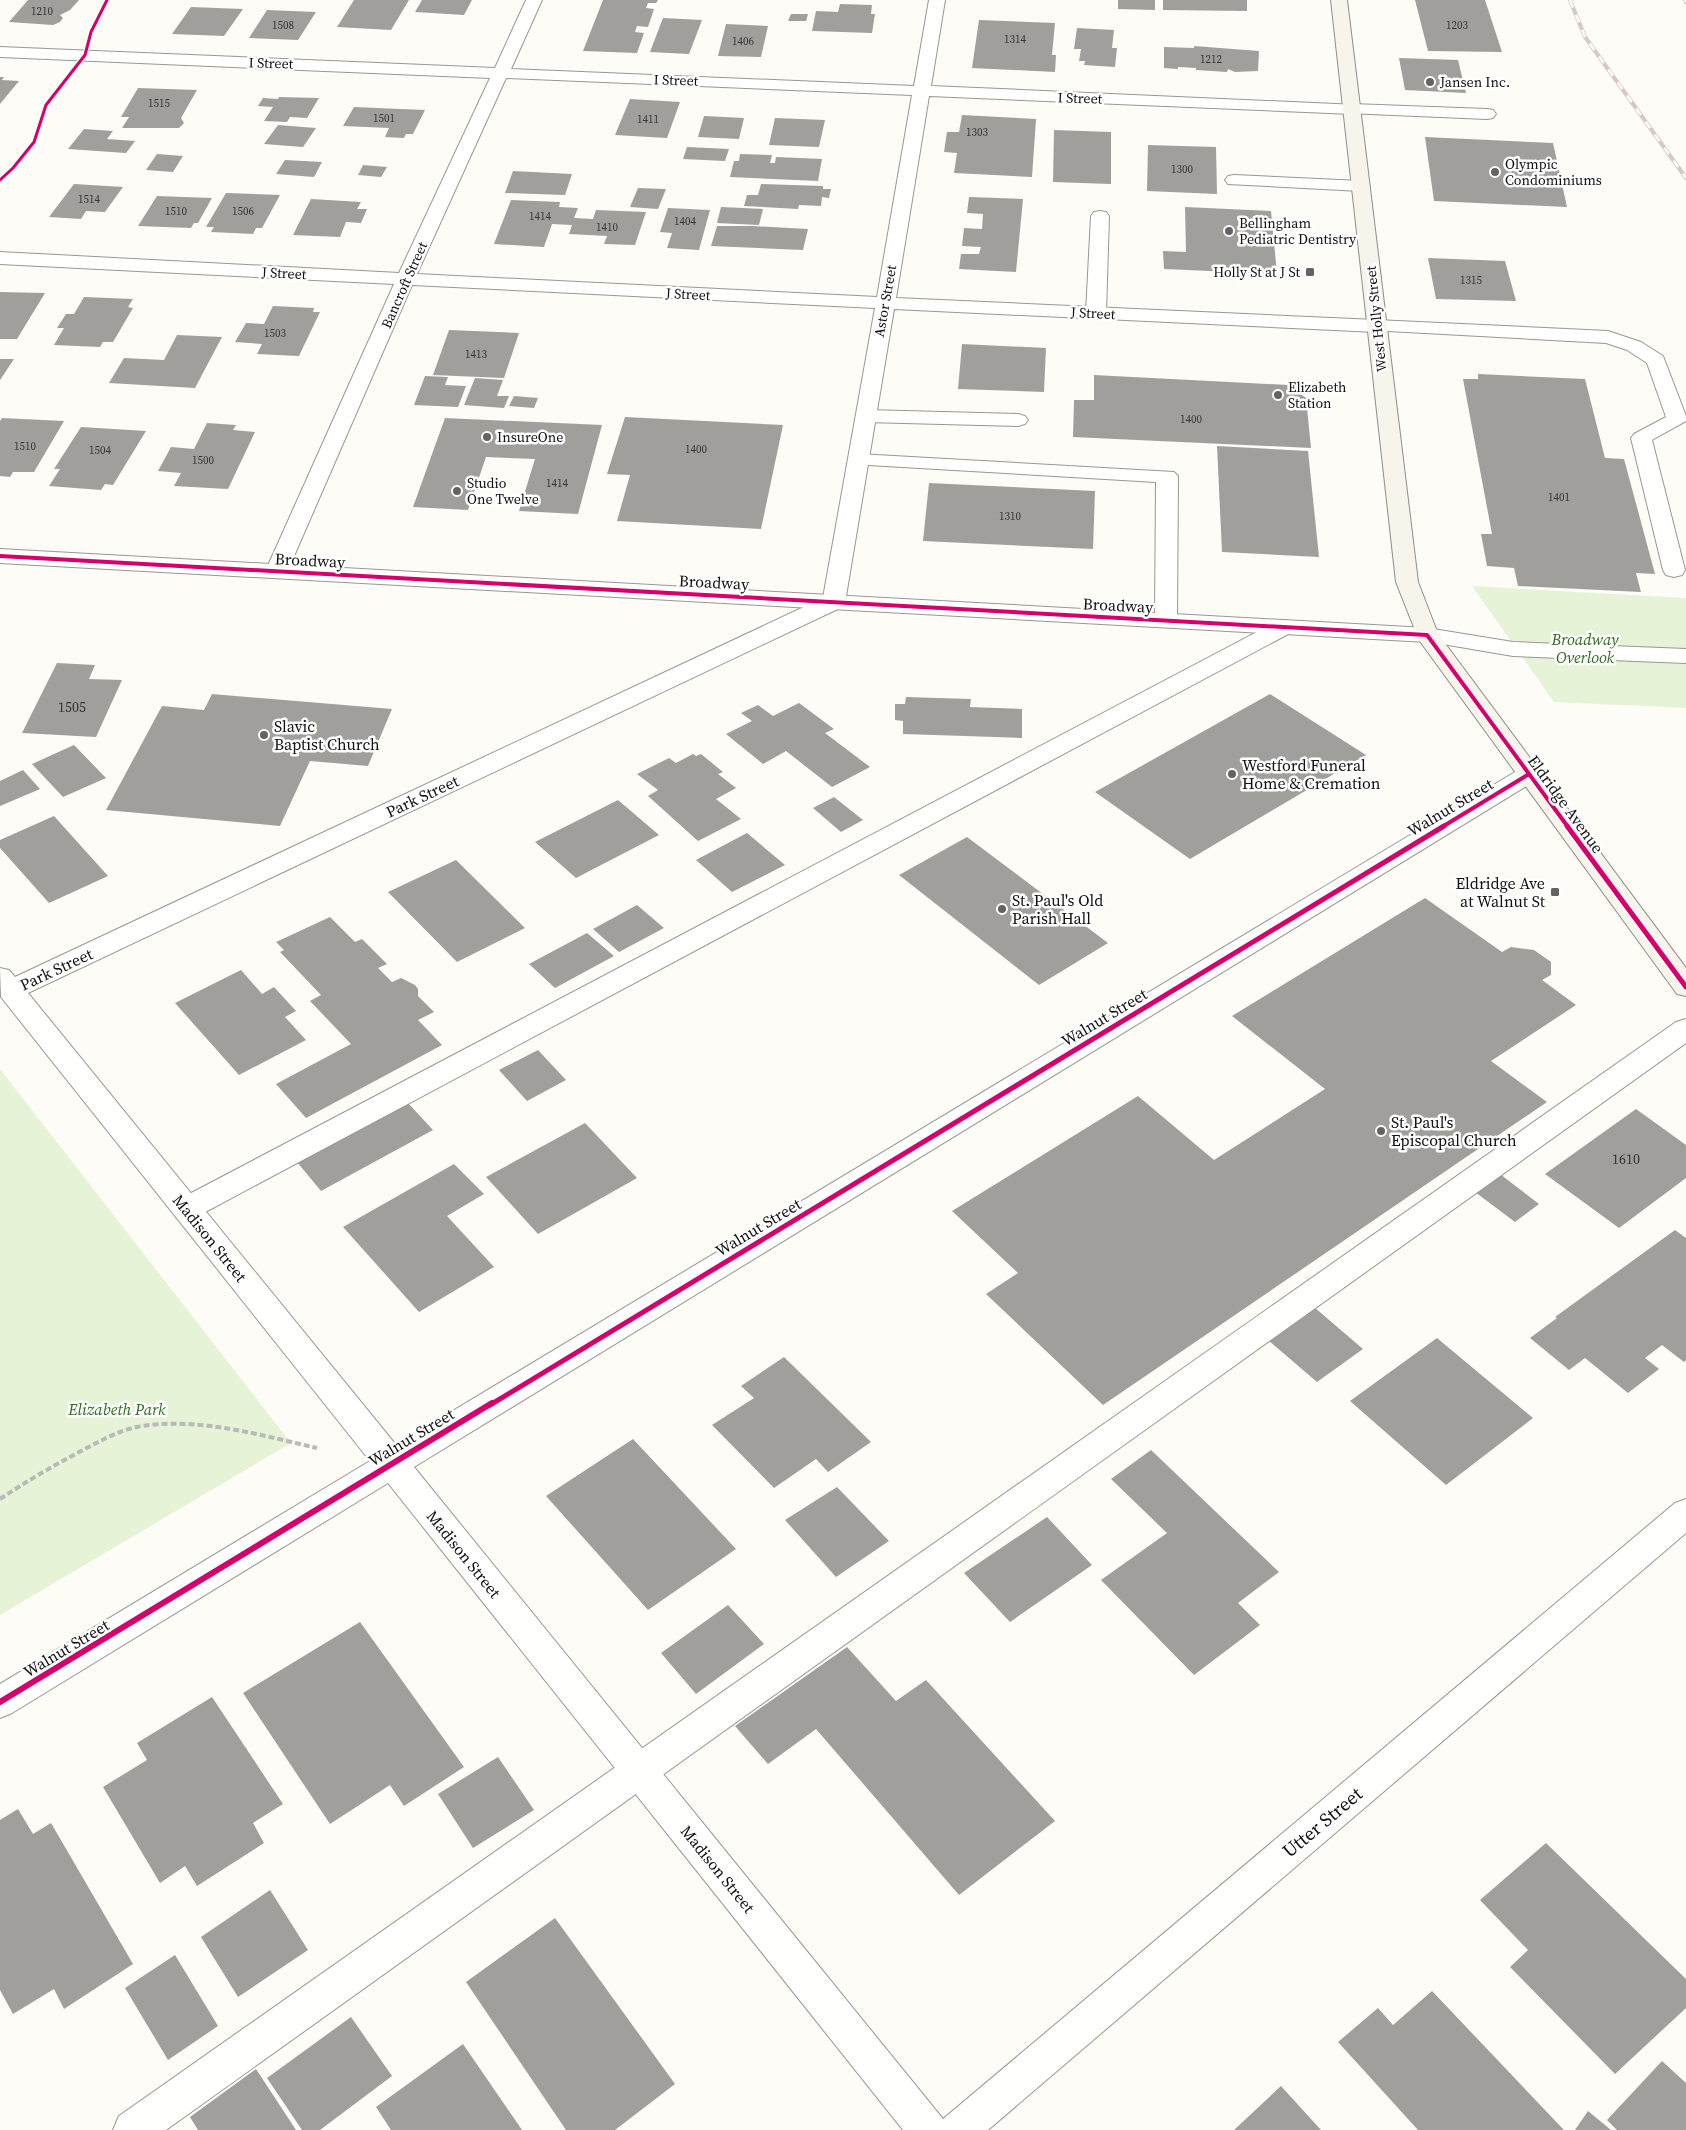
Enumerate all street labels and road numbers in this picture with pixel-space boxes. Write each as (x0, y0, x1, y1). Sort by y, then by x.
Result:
street label: I Street (248, 52, 294, 74)
street label: I Street (653, 69, 699, 91)
street label: I Street (1057, 87, 1103, 109)
street label: Bancroft Street (376, 238, 432, 332)
street label: J Street (260, 262, 307, 284)
street label: Astor Street (869, 263, 901, 339)
street label: West Holly Street (1360, 264, 1392, 373)
street label: J Street (664, 283, 711, 305)
street label: J Street (1069, 302, 1116, 324)
street label: Broadway (274, 547, 347, 573)
street label: Broadway (678, 569, 751, 595)
street label: Broadway (1082, 592, 1155, 618)
street label: Eldridge Avenue (1523, 750, 1609, 858)
street label: Park Street (382, 769, 463, 822)
street label: Walnut Street (1403, 772, 1498, 841)
street label: Park Street (16, 942, 97, 995)
street label: Walnut Street (1057, 982, 1152, 1051)
street label: Madison Street (168, 1190, 253, 1287)
street label: Walnut Street (711, 1192, 806, 1261)
street label: Walnut Street (364, 1402, 459, 1471)
street label: Madison Street (422, 1506, 507, 1603)
street label: Walnut Street (19, 1613, 114, 1682)
street label: Utter Street (1276, 1780, 1368, 1863)
street label: Madison Street (676, 1821, 761, 1918)

